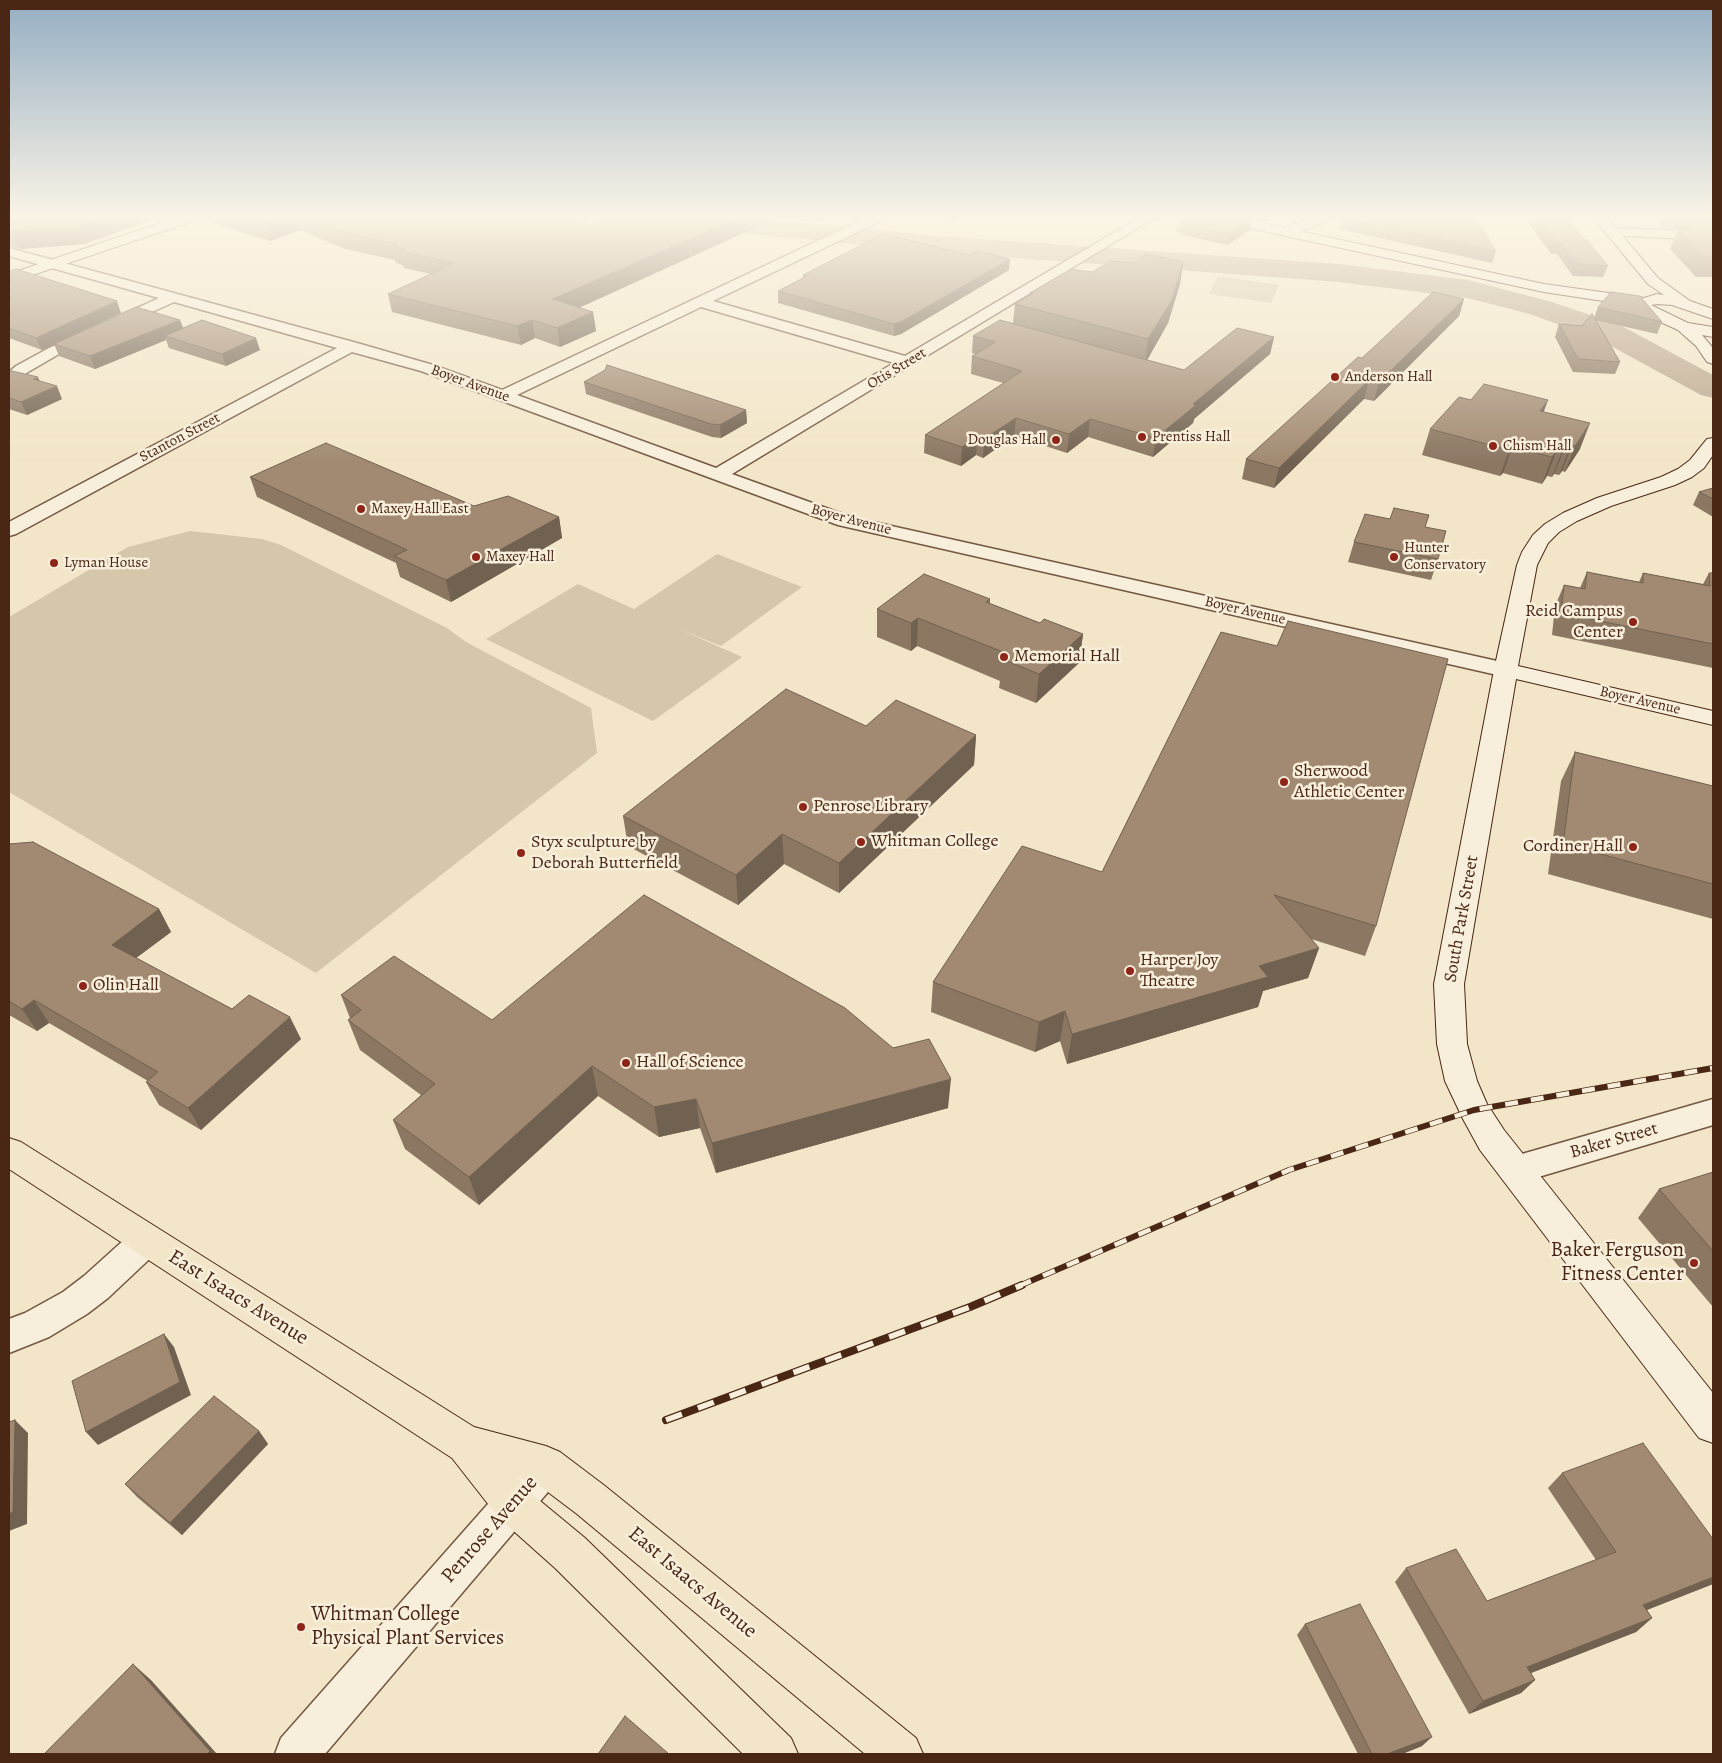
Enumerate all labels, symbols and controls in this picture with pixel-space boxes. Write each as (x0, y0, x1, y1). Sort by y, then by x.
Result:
street label: Otis Street (864, 344, 930, 394)
street label: Boyer Avenue (428, 361, 512, 407)
place label: Anderson Hall (1345, 368, 1432, 386)
marker: Anderson Hall (1329, 371, 1341, 383)
street label: Stanton Street (137, 409, 223, 467)
place label: Prentiss Hall (1152, 428, 1230, 446)
place label: Douglas Hall (967, 431, 1046, 449)
marker: Prentiss Hall (1136, 431, 1148, 443)
marker: Douglas Hall (1050, 434, 1062, 446)
place label: Chism Hall (1503, 437, 1571, 455)
marker: Chism Hall (1487, 440, 1499, 452)
place label: Maxey Hall East (371, 500, 469, 518)
street label: Boyer Avenue (809, 501, 893, 539)
marker: Maxey Hall East (355, 503, 367, 515)
place label: Hunter Conservatory (1404, 539, 1486, 574)
place label: Maxey Hall (486, 548, 554, 566)
marker: Maxey Hall (470, 551, 482, 563)
marker: Hunter Conservatory (1388, 551, 1400, 563)
place label: Lyman House (64, 554, 148, 572)
marker: Lyman House (48, 557, 60, 569)
street label: Boyer Avenue (1203, 593, 1287, 629)
place label: Reid Campus Center (1525, 601, 1623, 644)
marker: Reid Campus Center (1627, 616, 1639, 628)
place label: Memorial Hall (1014, 646, 1120, 668)
marker: Memorial Hall (998, 651, 1010, 663)
street label: Boyer Avenue (1598, 683, 1682, 719)
place label: Sherwood Athletic Center (1294, 761, 1404, 804)
marker: Sherwood Athletic Center (1278, 776, 1290, 788)
place label: Penrose Library (813, 796, 928, 818)
marker: Penrose Library (797, 801, 809, 813)
place label: Whitman College (871, 831, 999, 853)
place label: Styx sculpture by Deborah Butterfield (531, 832, 678, 874)
marker: Whitman College (855, 836, 867, 848)
place label: Cordiner Hall (1523, 836, 1623, 858)
marker: Cordiner Hall (1627, 841, 1639, 853)
marker: Styx sculpture by Deborah Butterfield (515, 847, 527, 859)
street label: South Park Street (1440, 854, 1484, 984)
place label: Harper Joy Theatre (1140, 950, 1218, 992)
marker: Harper Joy Theatre (1124, 965, 1136, 977)
place label: Olin Hall (93, 975, 159, 997)
marker: Olin Hall (77, 980, 89, 992)
place label: Hall of Science (636, 1052, 744, 1074)
marker: Hall of Science (620, 1057, 632, 1069)
street label: Baker Street (1568, 1118, 1660, 1164)
place label: Baker Ferguson Fitness Center (1551, 1238, 1684, 1288)
street label: East Isaacs Avenue (163, 1245, 313, 1351)
marker: Baker Ferguson Fitness Center (1688, 1257, 1700, 1269)
street label: Penrose Avenue (436, 1471, 544, 1589)
street label: East Isaacs Avenue (622, 1522, 762, 1644)
place label: Whitman College Physical Plant Services (311, 1602, 504, 1652)
marker: Whitman College Physical Plant Services (295, 1621, 307, 1633)

